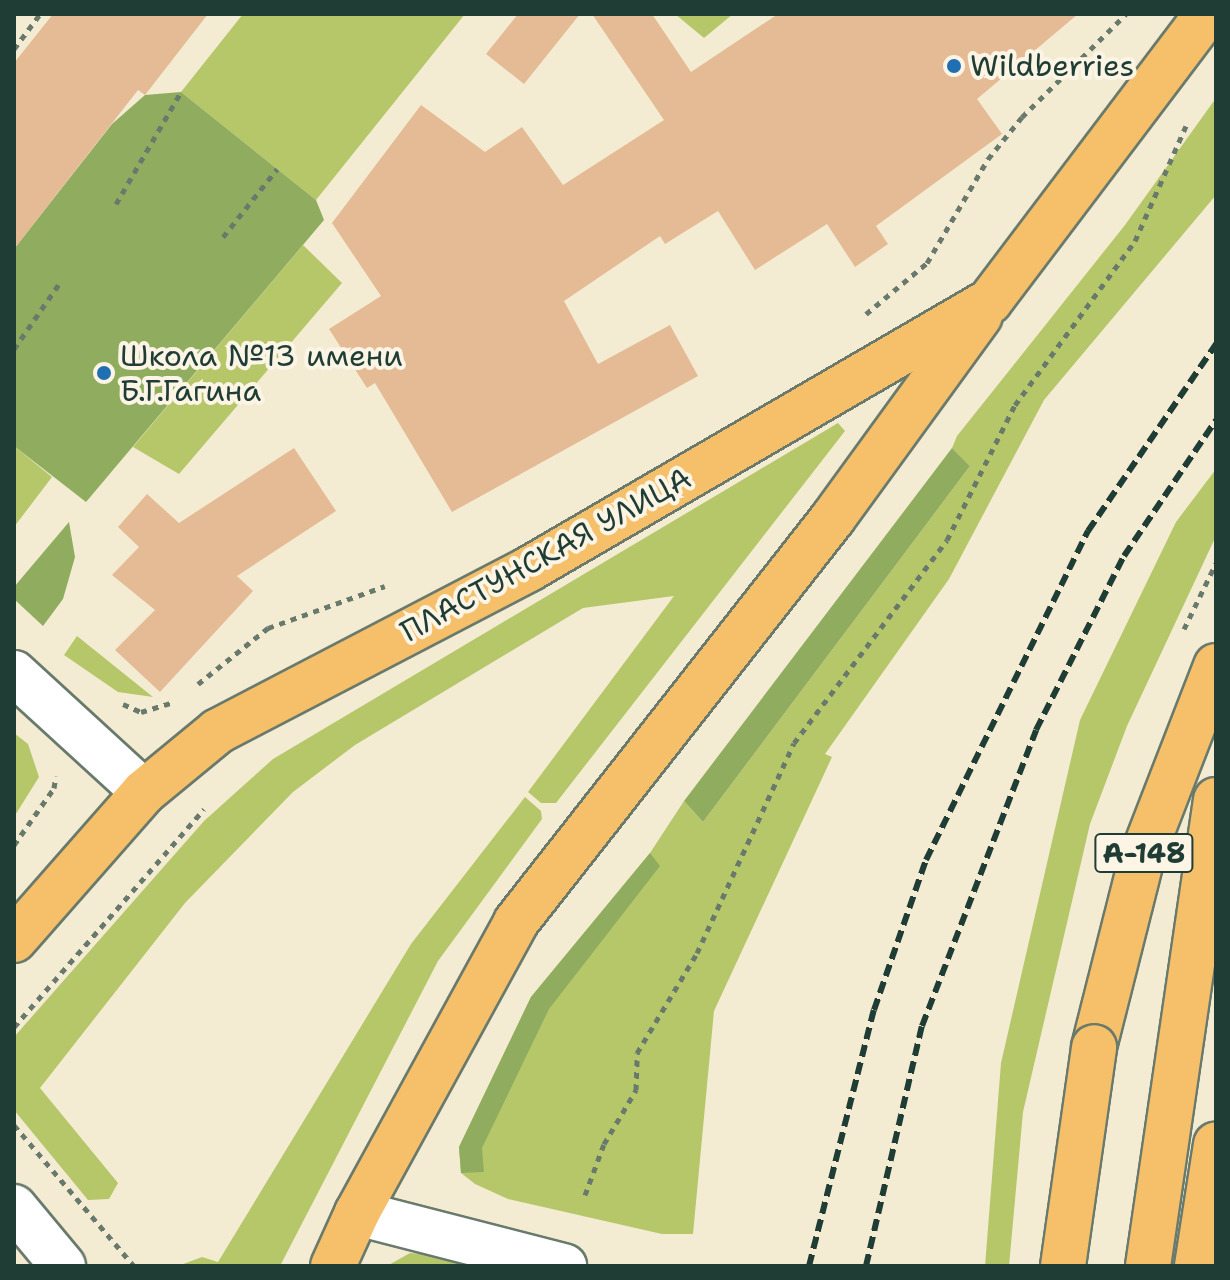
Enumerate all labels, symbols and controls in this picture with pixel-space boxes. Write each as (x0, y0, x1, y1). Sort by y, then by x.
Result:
place label: Wildberries (970, 48, 1134, 84)
marker: Wildberries (945, 57, 963, 75)
place label: Школа №13 имени Б.Г.Гагина (120, 338, 403, 408)
marker: Школа №13 имени Б.Г.Гагина (95, 364, 113, 382)
street label: ПЛАСТУНСКАЯ УЛИЦА (395, 460, 697, 650)
road number: А-148 (1094, 829, 1194, 877)

